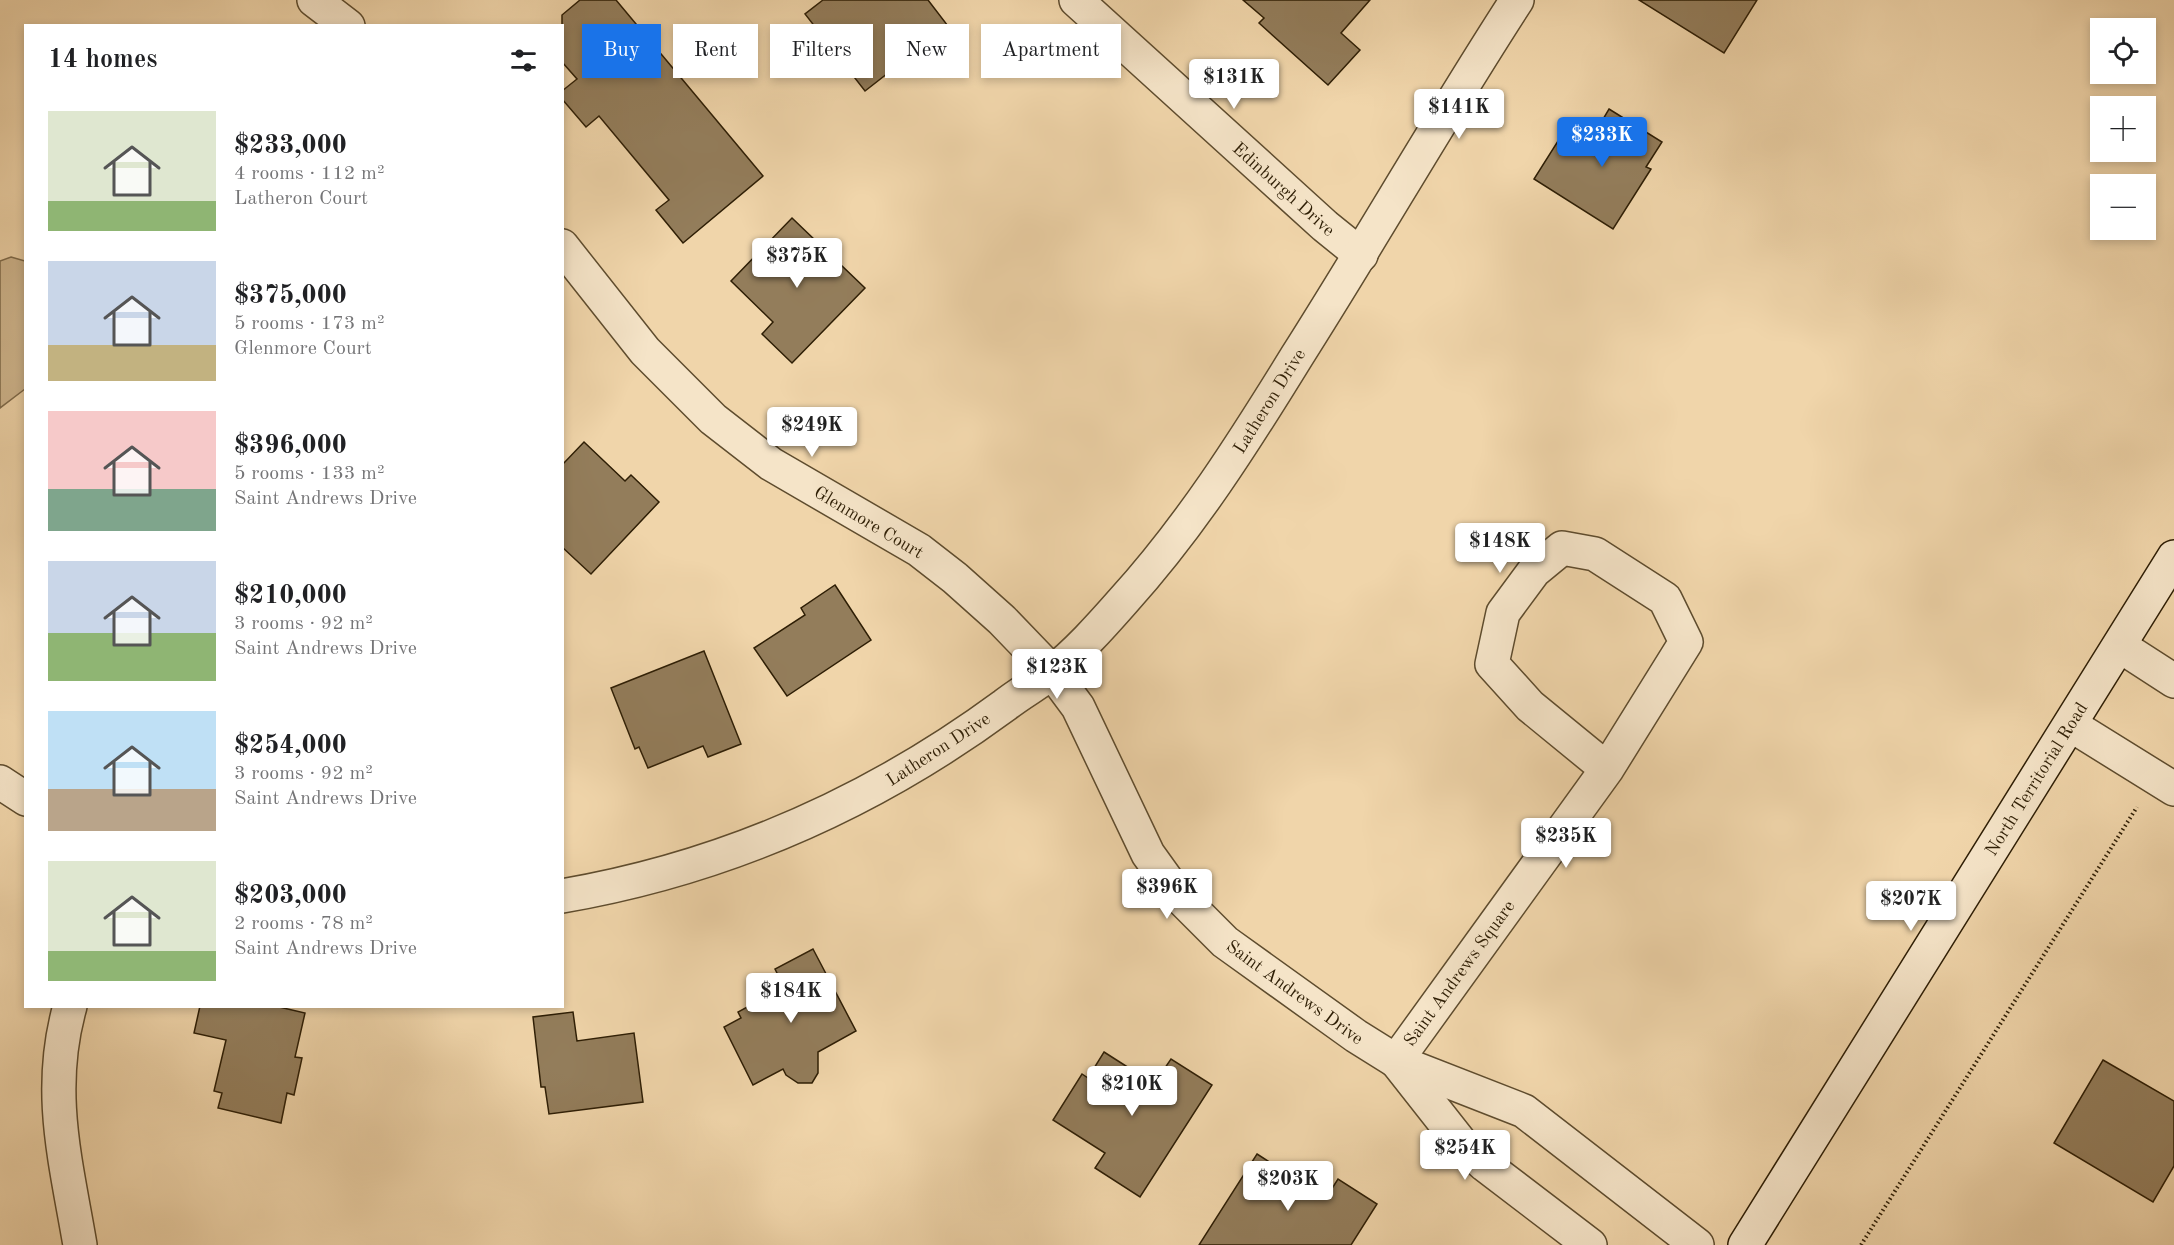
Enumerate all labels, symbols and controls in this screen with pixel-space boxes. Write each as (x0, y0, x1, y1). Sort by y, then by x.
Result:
map controls (2090, 18, 2156, 240)
button: locate (2090, 18, 2156, 84)
chip: Buy (582, 24, 661, 78)
chip: Rent (673, 24, 758, 78)
chip: Filters (770, 24, 873, 78)
chip: New (885, 24, 969, 78)
chip: Apartment (981, 24, 1121, 78)
icon: filters (507, 44, 540, 77)
text: 14 homes (48, 47, 157, 73)
pin: $131K (1192, 59, 1276, 110)
text: $131K (1203, 68, 1265, 88)
pin: $141K (1417, 89, 1501, 140)
button: + (2090, 96, 2156, 162)
text: $141K (1428, 98, 1490, 118)
pin: $233K (1560, 117, 1644, 168)
text: $233K (1571, 126, 1633, 146)
text: $233,000 (234, 133, 347, 159)
icon: home (96, 135, 168, 207)
street label: Edinburgh Drive (1229, 139, 1338, 240)
text: 4 rooms · 112 m² (234, 164, 384, 184)
button: − (2090, 174, 2156, 240)
text: Latheron Court (234, 189, 368, 209)
pin: $375K (755, 238, 839, 289)
text: $375K (766, 247, 828, 267)
text: $375,000 (234, 283, 347, 309)
icon: home (96, 285, 168, 357)
text: 5 rooms · 173 m² (234, 314, 384, 334)
text: Glenmore Court (234, 339, 372, 359)
street label: Latheron Drive (1231, 346, 1309, 457)
pin: $249K (770, 407, 854, 458)
text: $249K (781, 416, 843, 436)
text: $396,000 (234, 433, 347, 459)
icon: home (96, 435, 168, 507)
text: 5 rooms · 133 m² (234, 464, 384, 484)
street label: Glenmore Court (811, 483, 926, 563)
text: Saint Andrews Drive (234, 489, 417, 509)
pin: $148K (1458, 523, 1542, 574)
text: $148K (1469, 532, 1531, 552)
text: $210,000 (234, 583, 347, 609)
icon: home (96, 585, 168, 657)
text: 3 rooms · 92 m² (234, 614, 373, 634)
text: Saint Andrews Drive (234, 639, 417, 659)
pin: $123K (1015, 649, 1099, 700)
text: $123K (1026, 658, 1088, 678)
street label: North Territorial Road (1982, 700, 2091, 859)
street label: Latheron Drive (883, 710, 994, 790)
text: $254,000 (234, 733, 347, 759)
icon: home (96, 735, 168, 807)
text: 3 rooms · 92 m² (234, 764, 373, 784)
text: Saint Andrews Drive (234, 789, 417, 809)
pin: $235K (1524, 818, 1608, 869)
text: $235K (1535, 827, 1597, 847)
pin: $396K (1125, 869, 1209, 920)
text: $396K (1136, 878, 1198, 898)
pin: $207K (1869, 881, 1953, 932)
text: $203,000 (234, 883, 347, 909)
icon: home (96, 885, 168, 957)
text: $207K (1880, 890, 1942, 910)
street label: Saint Andrews Square (1401, 897, 1519, 1050)
text: 2 rooms · 78 m² (234, 914, 373, 934)
street label: Saint Andrews Drive (1223, 937, 1366, 1048)
text: Saint Andrews Drive (234, 939, 417, 959)
pin: $184K (749, 973, 833, 1024)
text: $184K (760, 982, 822, 1002)
pin: $210K (1090, 1066, 1174, 1117)
text: $210K (1101, 1075, 1163, 1095)
pin: $254K (1423, 1130, 1507, 1181)
text: $254K (1434, 1139, 1496, 1159)
pin: $203K (1246, 1161, 1330, 1212)
text: $203K (1257, 1170, 1319, 1190)

